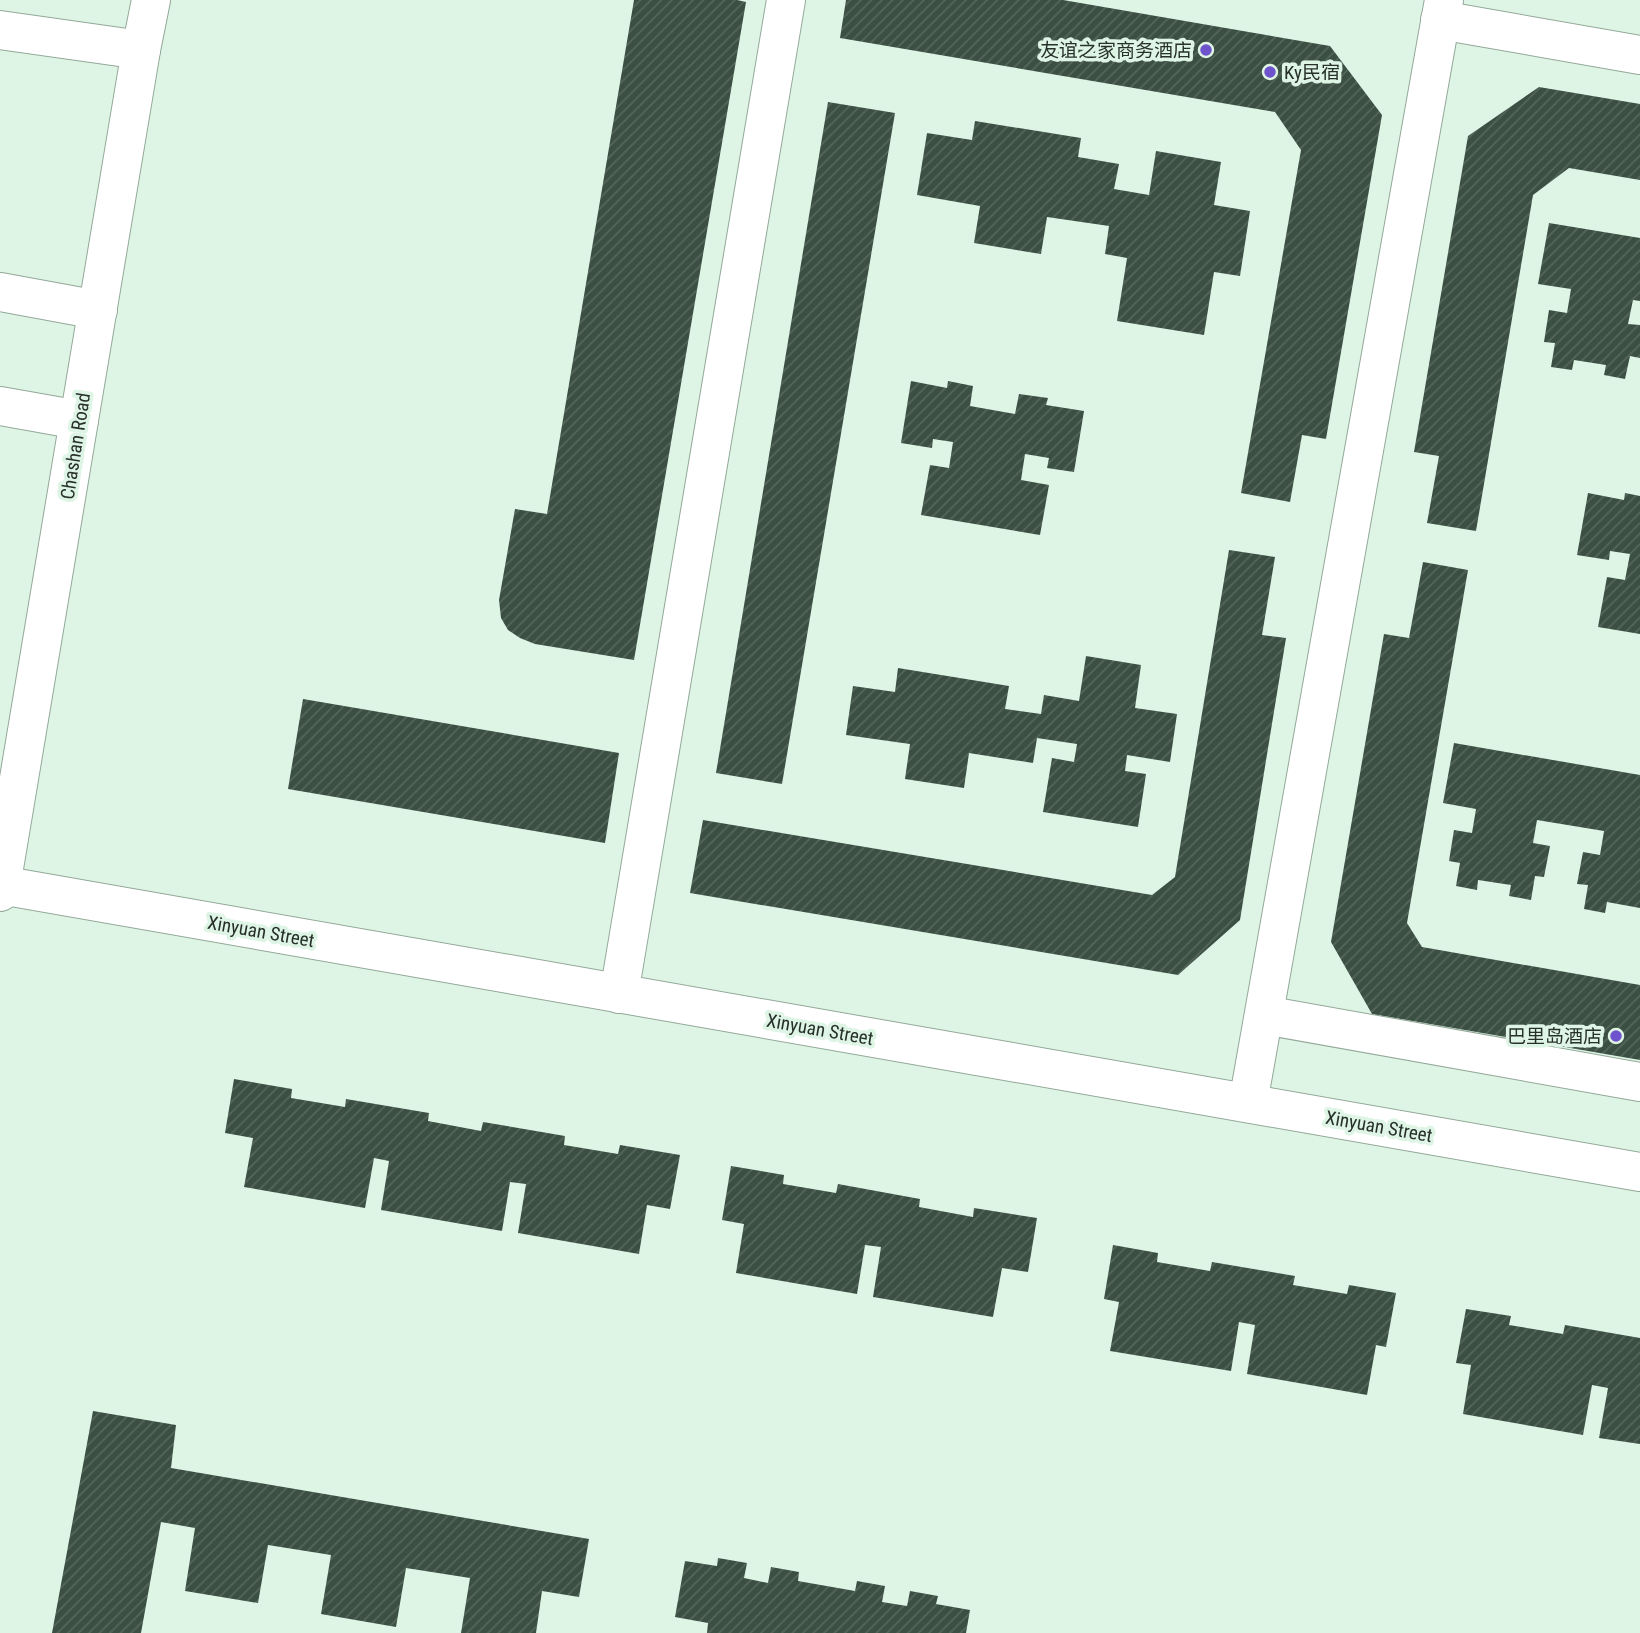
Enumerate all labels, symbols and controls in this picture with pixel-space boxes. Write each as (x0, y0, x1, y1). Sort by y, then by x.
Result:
place label: 友谊之家商务酒店 (1040, 39, 1192, 62)
marker: 友谊之家商务酒店 (1198, 42, 1214, 58)
place label: Ky民宿 (1284, 61, 1340, 84)
marker: Ky民宿 (1262, 64, 1278, 80)
street label: Chashan Road (56, 391, 95, 501)
street label: Xinyuan Street (206, 911, 316, 952)
street label: Xinyuan Street (765, 1009, 875, 1050)
place label: 巴里岛酒店 (1507, 1025, 1602, 1048)
marker: 巴里岛酒店 (1608, 1028, 1624, 1044)
street label: Xinyuan Street (1324, 1106, 1434, 1147)

